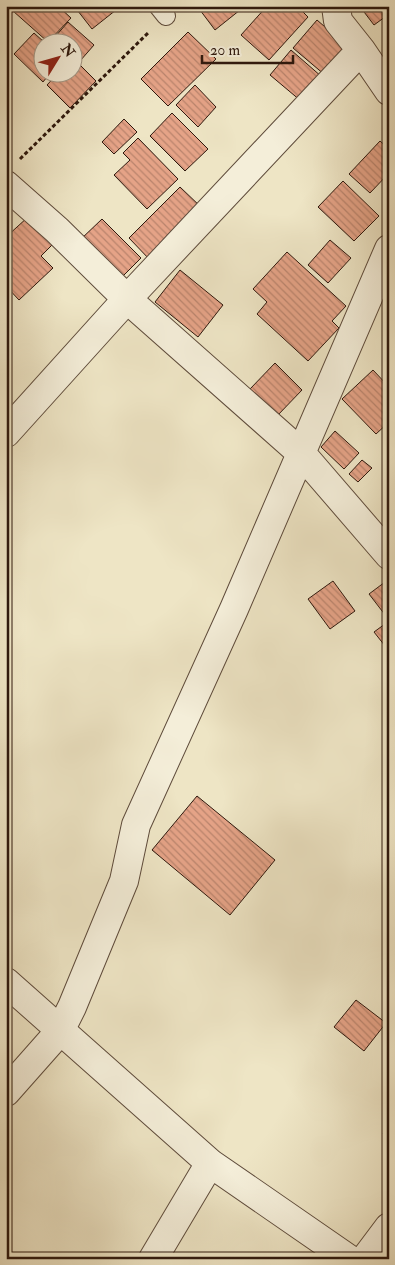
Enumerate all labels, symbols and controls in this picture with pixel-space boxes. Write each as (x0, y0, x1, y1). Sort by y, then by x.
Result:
north arrow (32, 32, 82, 82)
scale bar (202, 32, 294, 64)
text: N (57, 40, 79, 61)
text: 20 m (210, 41, 240, 60)

